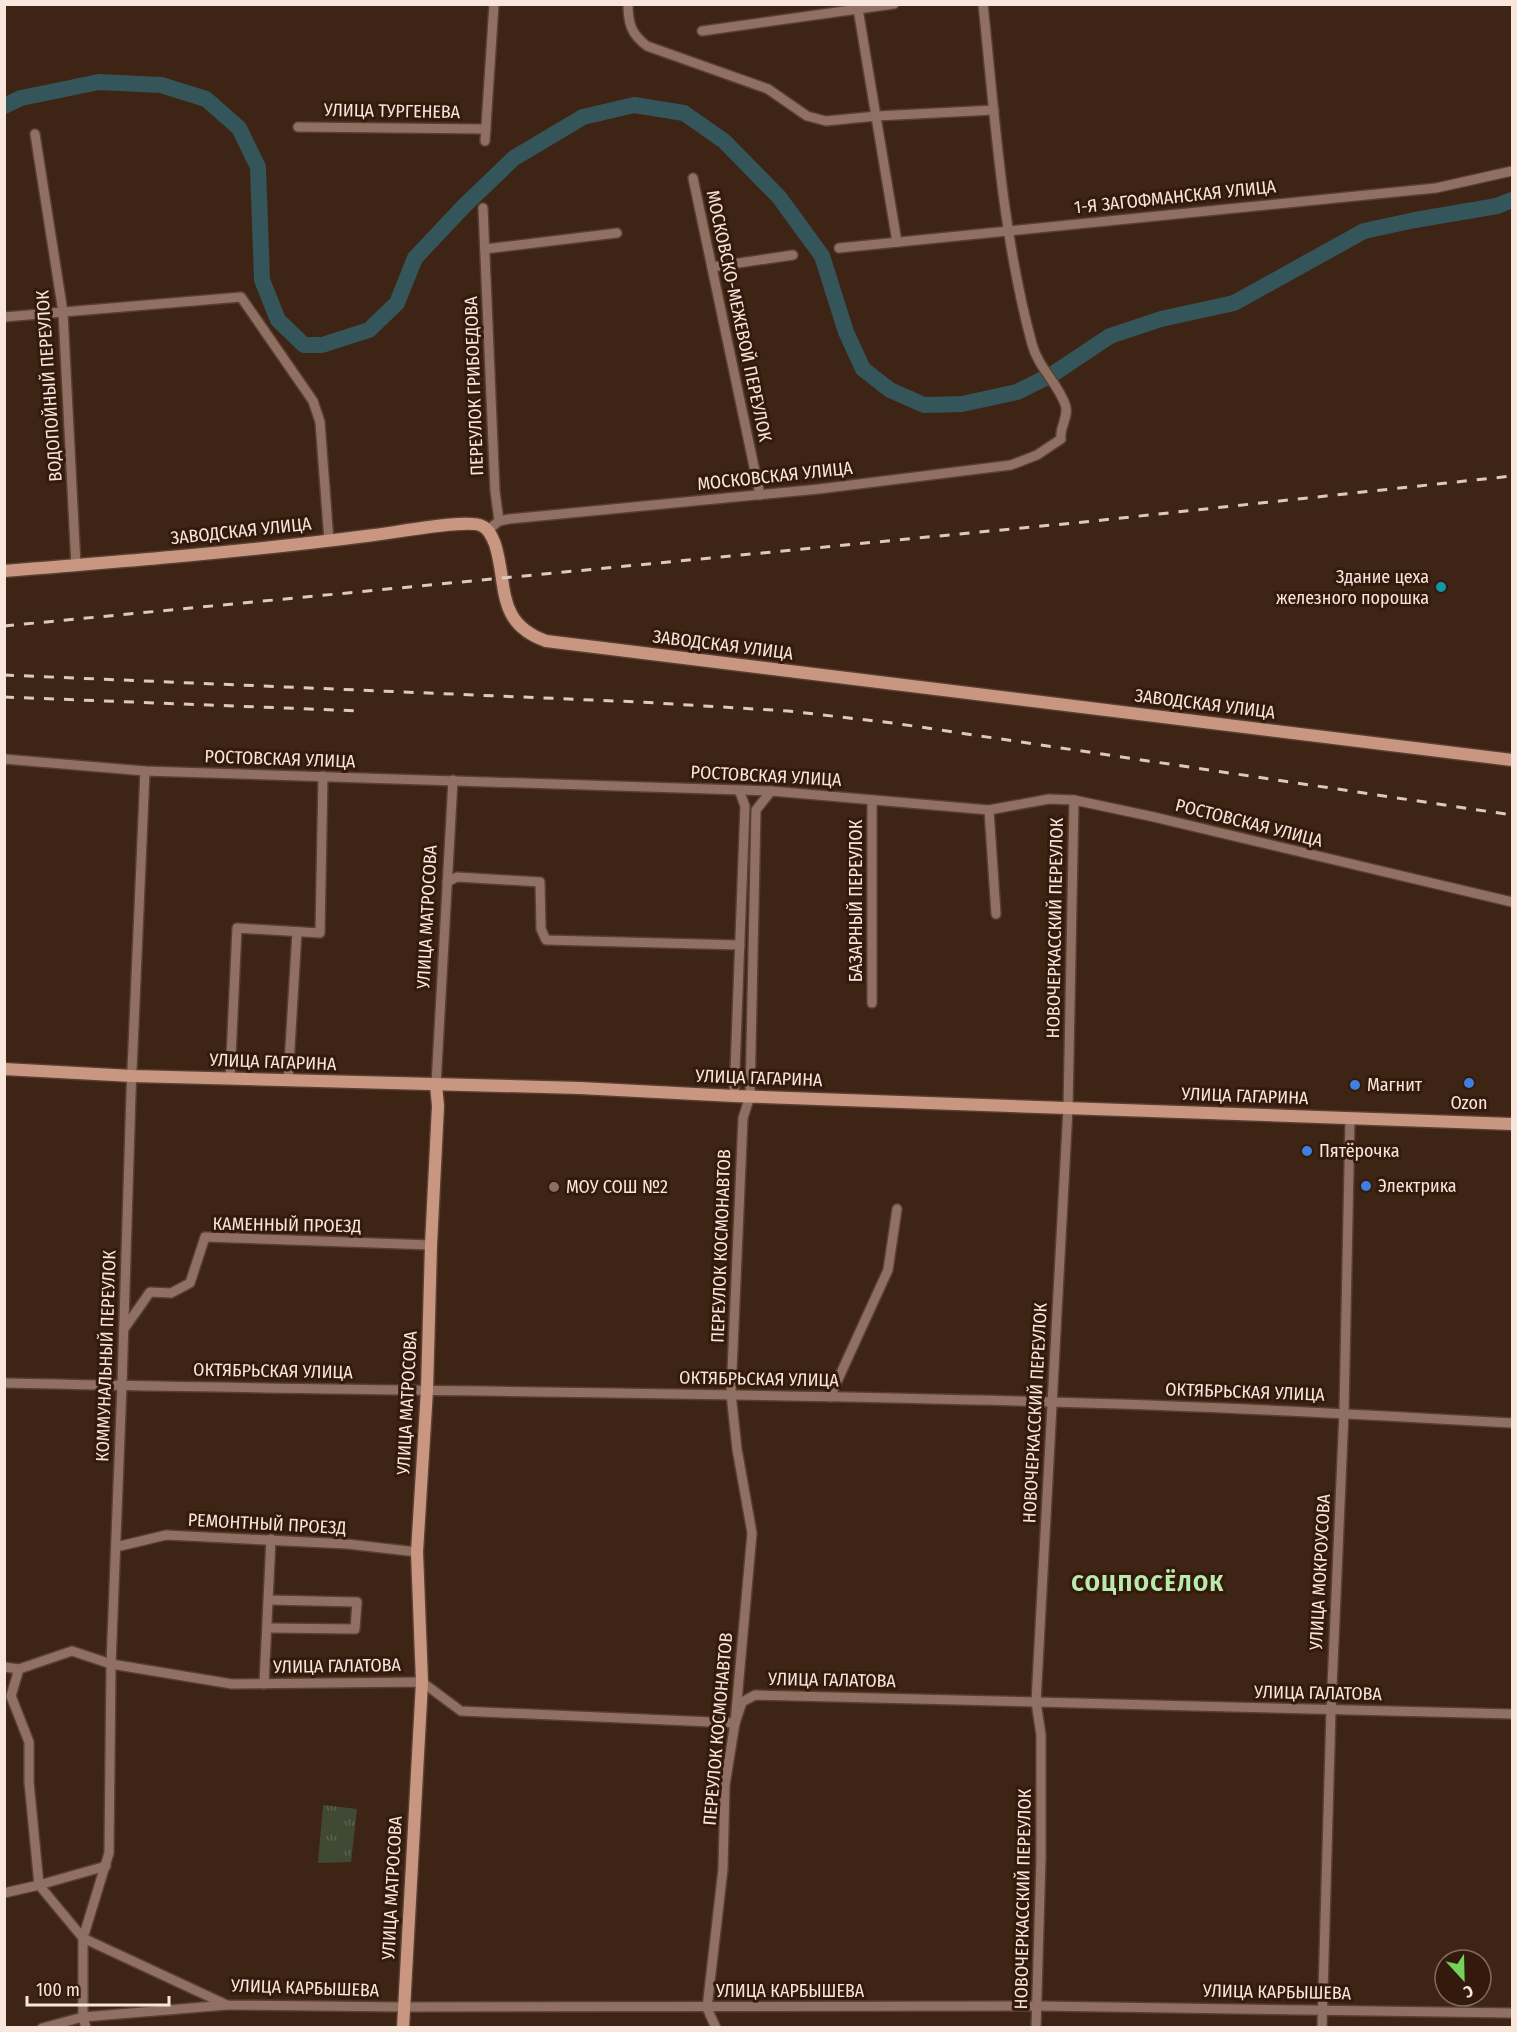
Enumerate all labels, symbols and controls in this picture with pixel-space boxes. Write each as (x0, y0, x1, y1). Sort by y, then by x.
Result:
street label: УЛИЦА ТУРГЕНЕВА (323, 99, 461, 123)
street label: 1-Я ЗАГОФМАНСКАЯ УЛИЦА (1073, 175, 1278, 219)
street label: МОСКОВСКО-МЕЖЕВОЙ ПЕРЕУЛОК (702, 188, 776, 444)
street label: ВОДОПОЙНЫЙ ПЕРЕУЛОК (31, 289, 67, 482)
street label: ПЕРЕУЛОК ГРИБОЕДОВА (460, 295, 488, 476)
street label: МОСКОВСКАЯ УЛИЦА (696, 457, 854, 495)
street label: ЗАВОДСКАЯ УЛИЦА (170, 513, 313, 549)
place label: Здание цеха железного порошка (1276, 566, 1429, 609)
marker: Здание цеха железного порошка (1434, 580, 1448, 594)
street label: ЗАВОДСКАЯ УЛИЦА (651, 625, 795, 665)
street label: ЗАВОДСКАЯ УЛИЦА (1133, 684, 1277, 724)
street label: РОСТОВСКАЯ УЛИЦА (204, 745, 356, 773)
street label: РОСТОВСКАЯ УЛИЦА (690, 761, 843, 791)
street label: РОСТОВСКАЯ УЛИЦА (1173, 794, 1325, 852)
street label: НОВОЧЕРКАССКИЙ ПЕРЕУЛОК (1042, 817, 1068, 1038)
street label: БАЗАРНЫЙ ПЕРЕУЛОК (845, 819, 867, 982)
street label: УЛИЦА МАТРОСОВА (412, 844, 442, 991)
street label: УЛИЦА ГАГАРИНА (208, 1049, 337, 1075)
street label: УЛИЦА ГАГАРИНА (694, 1065, 823, 1091)
place label: Магнит (1367, 1074, 1423, 1096)
marker: Ozon (1462, 1076, 1476, 1090)
marker: Магнит (1348, 1078, 1362, 1092)
street label: УЛИЦА ГАГАРИНА (1180, 1083, 1309, 1109)
place label: Ozon (1450, 1092, 1488, 1114)
place label: Пятёрочка (1319, 1140, 1400, 1162)
marker: Пятёрочка (1300, 1144, 1314, 1158)
street label: ПЕРЕУЛОК КОСМОНАВТОВ (707, 1149, 735, 1343)
place label: Электрика (1378, 1175, 1457, 1197)
place label: МОУ СОШ №2 (566, 1176, 668, 1198)
marker: Электрика (1359, 1179, 1373, 1193)
marker: МОУ СОШ №2 (547, 1180, 561, 1194)
street label: КАМЕННЫЙ ПРОЕЗД (212, 1213, 362, 1237)
street label: КОММУНАЛЬНЫЙ ПЕРЕУЛОК (91, 1249, 121, 1462)
street label: НОВОЧЕРКАССКИЙ ПЕРЕУЛОК (1018, 1302, 1052, 1524)
street label: УЛИЦА МАТРОСОВА (392, 1330, 422, 1477)
street label: ОКТЯБРЬСКАЯ УЛИЦА (193, 1359, 354, 1383)
street label: ОКТЯБРЬСКАЯ УЛИЦА (679, 1367, 840, 1391)
street label: ОКТЯБРЬСКАЯ УЛИЦА (1165, 1378, 1326, 1406)
street label: УЛИЦА МОКРОУСОВА (1305, 1493, 1335, 1652)
street label: РЕМОНТНЫЙ ПРОЕЗД (187, 1509, 347, 1539)
district label: СОЦПОСЁЛОК (1071, 1569, 1225, 1597)
street label: ПЕРЕУЛОК КОСМОНАВТОВ (699, 1631, 737, 1826)
street label: УЛИЦА ГАЛАТОВА (272, 1654, 402, 1678)
street label: УЛИЦА ГАЛАТОВА (767, 1668, 897, 1692)
street label: УЛИЦА ГАЛАТОВА (1253, 1681, 1383, 1705)
street label: НОВОЧЕРКАССКИЙ ПЕРЕУЛОК (1010, 1788, 1036, 2009)
street label: УЛИЦА МАТРОСОВА (377, 1815, 407, 1962)
north arrow (1433, 1948, 1493, 2008)
scale bar (27, 1969, 170, 2007)
street label: УЛИЦА КАРБЫШЕВА (230, 1974, 380, 2002)
text: 100 m (36, 1979, 80, 2001)
street label: УЛИЦА КАРБЫШЕВА (715, 1980, 865, 2002)
street label: УЛИЦА КАРБЫШЕВА (1202, 1980, 1352, 2004)
text: С (1460, 1981, 1476, 2002)

